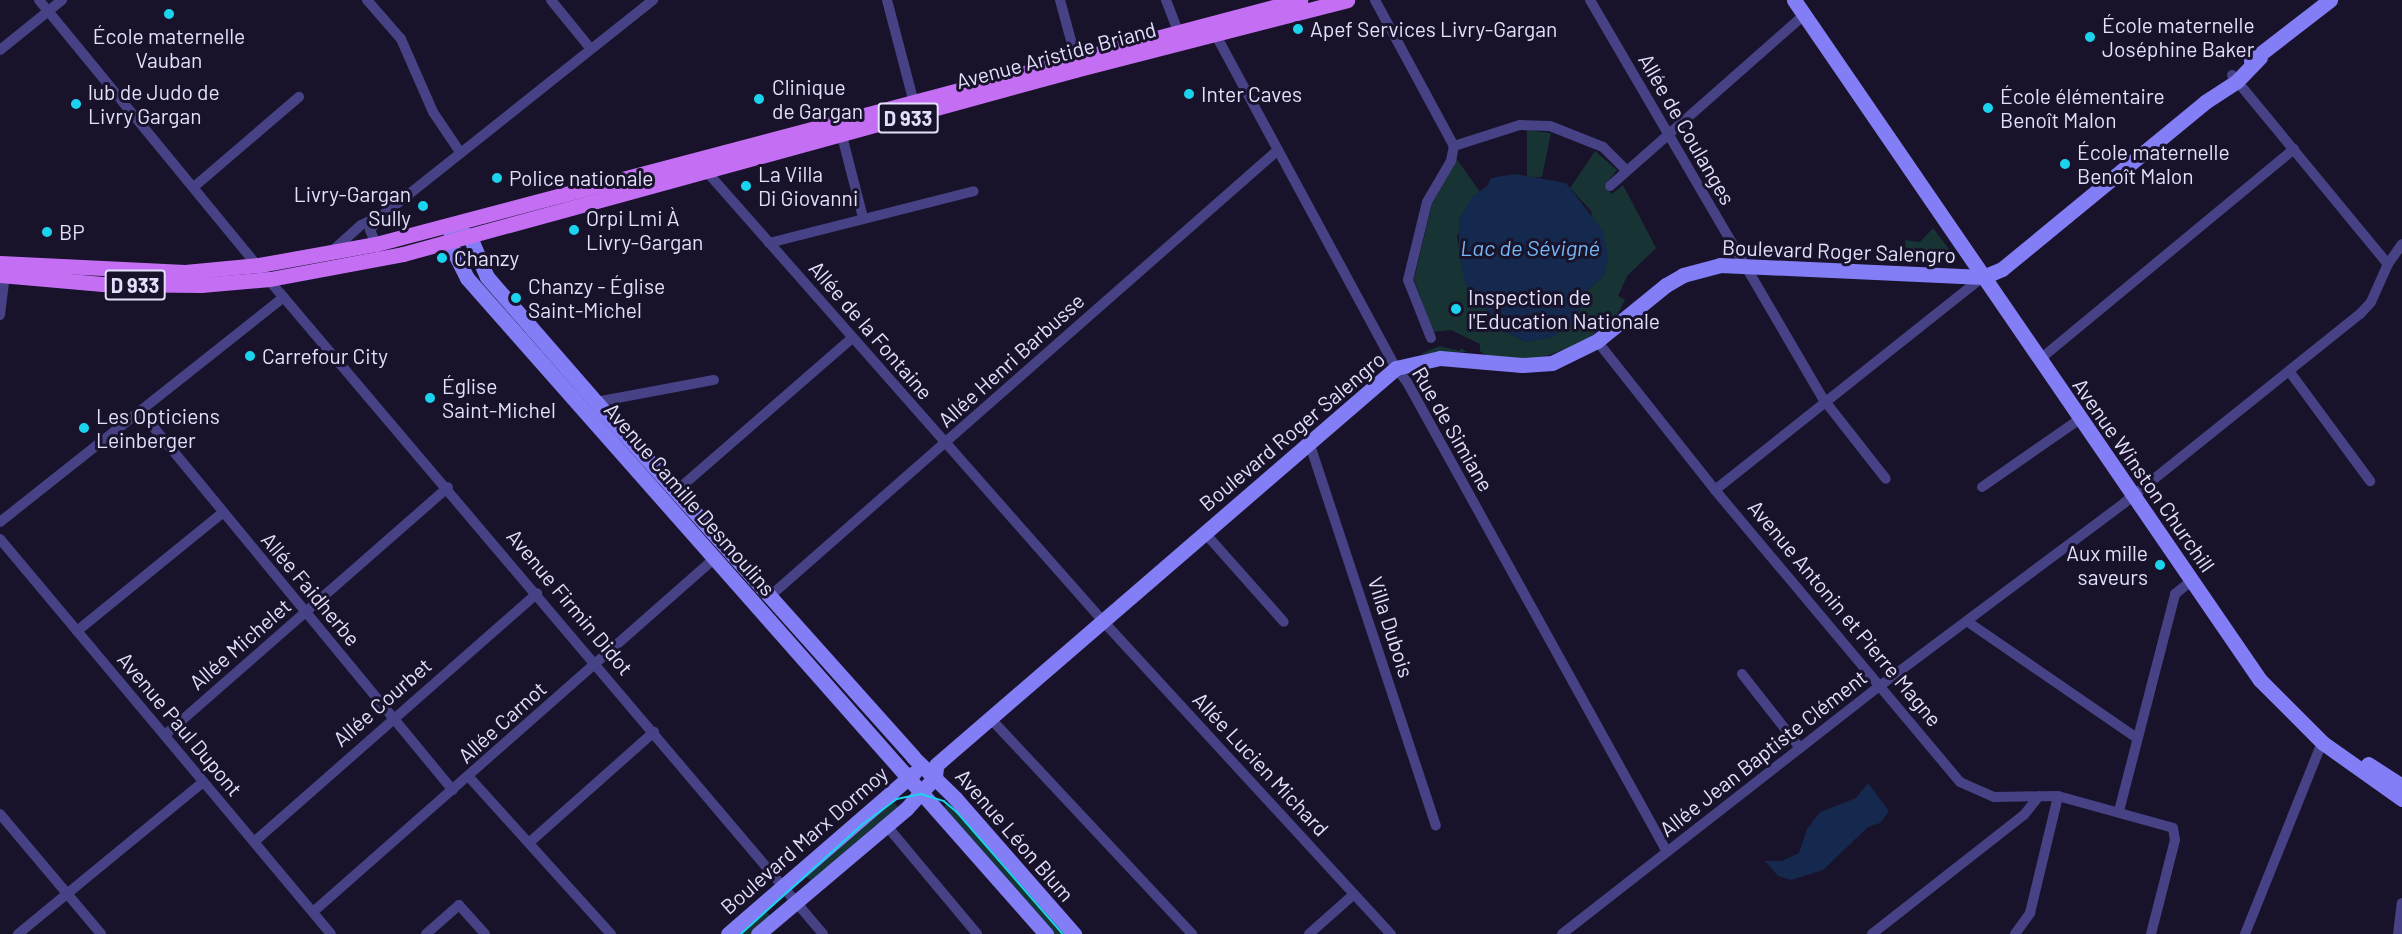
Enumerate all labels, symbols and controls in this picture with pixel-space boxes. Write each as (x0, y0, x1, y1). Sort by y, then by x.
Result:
marker: École maternelle Vauban (162, 7, 176, 21)
place label: École maternelle Joséphine Baker (2102, 12, 2255, 62)
street label: Avenue Aristide Briand (953, 16, 1159, 94)
place label: Apef Services Livry-Gargan (1310, 16, 1557, 42)
marker: Apef Services Livry-Gargan (1291, 22, 1305, 36)
place label: École maternelle Vauban (93, 23, 245, 73)
marker: École maternelle Joséphine Baker (2083, 30, 2097, 44)
street label: Allée de Coulanges (1633, 49, 1741, 209)
place label: Clinique de Gargan (772, 74, 863, 124)
place label: lub de Judo de Livry Gargan (88, 79, 220, 129)
place label: Inter Caves (1201, 81, 1302, 107)
place label: École élémentaire Benoît Malon (2000, 83, 2165, 133)
marker: Inter Caves (1182, 87, 1196, 101)
marker: Clinique de Gargan (750, 90, 768, 108)
marker: lub de Judo de Livry Gargan (69, 97, 83, 111)
road number: D 933 (876, 101, 940, 135)
marker: École élémentaire Benoît Malon (1981, 101, 1995, 115)
place label: École maternelle Benoît Malon (2077, 139, 2230, 189)
marker: École maternelle Benoît Malon (2058, 157, 2072, 171)
place label: La Villa Di Giovanni (758, 161, 858, 211)
place label: Police nationale (509, 165, 653, 191)
marker: Police nationale (490, 171, 504, 185)
marker: La Villa Di Giovanni (739, 179, 753, 193)
place label: Livry-Gargan Sully (294, 181, 411, 231)
marker: Livry-Gargan Sully (416, 199, 430, 213)
place label: Orpi Lmi À Livry-Gargan (586, 205, 703, 255)
place label: BP (59, 219, 85, 245)
marker: Orpi Lmi À Livry-Gargan (567, 223, 581, 237)
marker: BP (40, 225, 54, 239)
street label: Boulevard Roger Salengro (1721, 234, 1957, 268)
water label: Lac de Sévigné (1460, 235, 1600, 261)
place label: Chanzy (454, 245, 519, 271)
marker: Chanzy (435, 251, 449, 265)
street label: Allée de la Fontaine (804, 255, 938, 405)
road number: D 933 (104, 268, 166, 302)
place label: Chanzy - Église Saint-Michel (528, 273, 665, 323)
place label: Inspection de l'Education Nationale (1468, 284, 1660, 334)
street label: Allée Henri Barbusse (933, 288, 1089, 432)
marker: Chanzy - Église Saint-Michel (509, 291, 523, 305)
marker: Inspection de l'Education Nationale (1449, 302, 1463, 316)
place label: Carrefour City (262, 343, 388, 369)
street label: Boulevard Roger Salengro (1194, 346, 1390, 516)
marker: Carrefour City (243, 349, 257, 363)
street label: Rue de Simiane (1407, 362, 1499, 496)
place label: Église Saint-Michel (442, 373, 556, 423)
street label: Avenue Winston Churchill (2068, 373, 2220, 577)
marker: Église Saint-Michel (423, 391, 437, 405)
street label: Avenue Camille Desmoulins (599, 397, 781, 601)
place label: Les Opticiens Leinberger (96, 403, 220, 453)
marker: Les Opticiens Leinberger (77, 421, 91, 435)
street label: Avenue Antonin et Pierre Magne (1743, 495, 1947, 731)
street label: Avenue Firmin Didot (502, 524, 638, 680)
street label: Allée Faidherbe (256, 527, 366, 651)
place label: Aux mille saveurs (2066, 540, 2148, 590)
marker: Aux mille saveurs (2153, 558, 2167, 572)
street label: Villa Dubois (1363, 573, 1419, 681)
street label: Allée Michelet (184, 593, 296, 695)
street label: Avenue Paul Dupont (112, 647, 248, 801)
street label: Allée Courbet (328, 652, 436, 752)
street label: Allée Jean Baptiste Clément (1654, 664, 1872, 842)
street label: Allée Carnot (453, 676, 551, 768)
street label: Allée Lucien Michard (1188, 687, 1334, 841)
street label: Boulevard Marx Dormoy (715, 761, 893, 919)
street label: Avenue Léon Blum (950, 763, 1080, 907)

